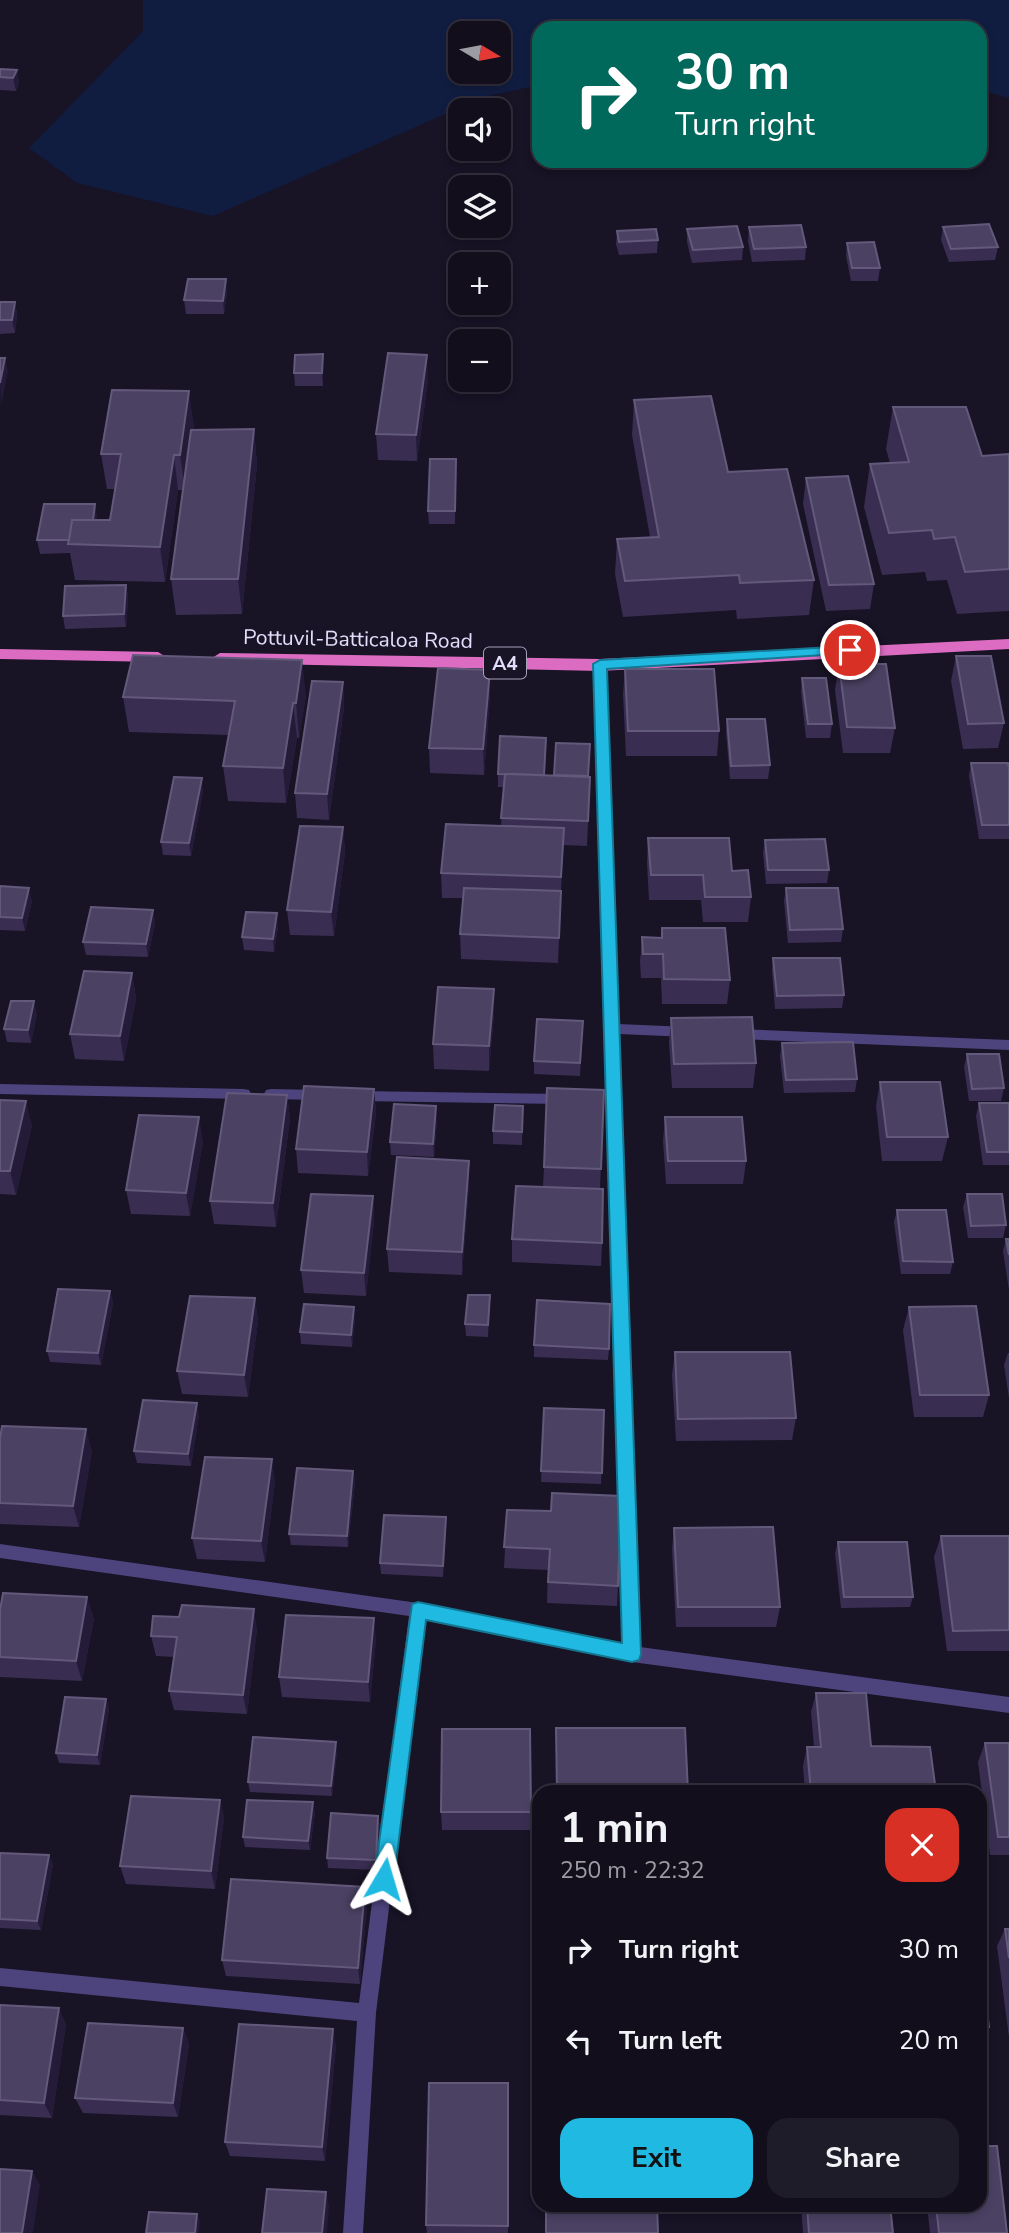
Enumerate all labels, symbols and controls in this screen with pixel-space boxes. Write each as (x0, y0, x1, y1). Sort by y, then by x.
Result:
north arrow (448, 21, 511, 84)
map controls (448, 21, 511, 392)
text: 30 m (675, 39, 790, 106)
icon: right (560, 49, 651, 140)
button: sound (448, 98, 511, 161)
text: Turn right (675, 103, 815, 146)
button: layers (448, 175, 511, 238)
button: + (448, 252, 511, 315)
button: − (448, 329, 511, 392)
pin (820, 620, 880, 680)
street label: Pottuvil-Batticaloa Road (243, 623, 473, 655)
icon: arrive (831, 631, 869, 669)
road number: A4 (484, 648, 526, 678)
text: 1 min (560, 1800, 669, 1857)
button: close (885, 1808, 959, 1882)
position arrow (347, 1842, 421, 1916)
text: 250 m · 22:32 (560, 1855, 705, 1886)
icon: right (560, 1931, 598, 1969)
text: Turn right (619, 1932, 738, 1967)
text: 30 m (899, 1932, 959, 1967)
icon: left (560, 2022, 598, 2060)
text: Turn left (619, 2023, 722, 2058)
text: 20 m (899, 2023, 959, 2058)
button: Exit (560, 2118, 753, 2198)
button: Share (767, 2118, 959, 2198)

